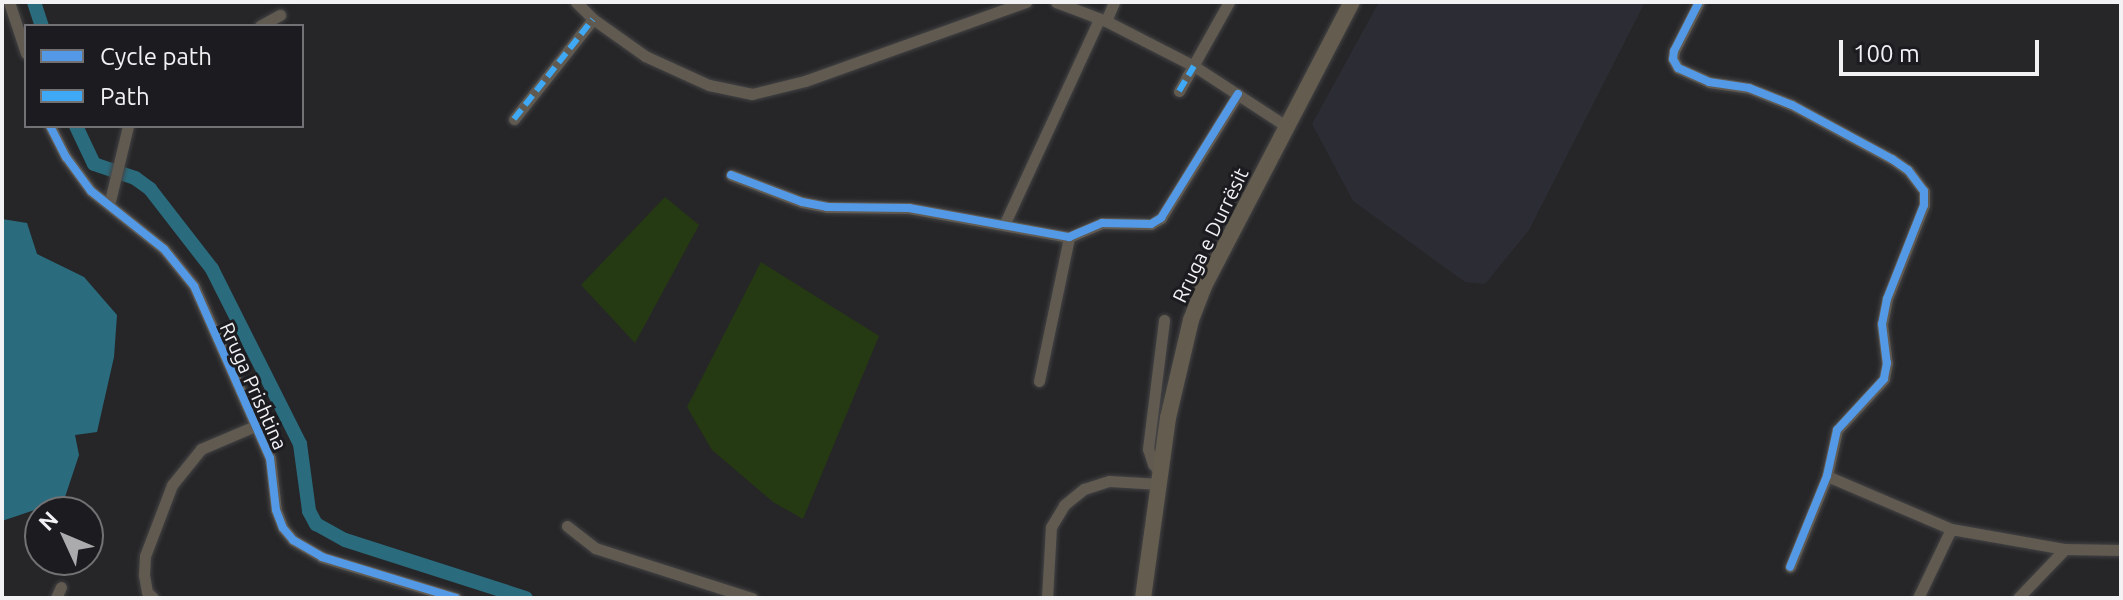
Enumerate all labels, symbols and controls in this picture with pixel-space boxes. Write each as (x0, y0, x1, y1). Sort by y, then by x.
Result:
legend (24, 24, 304, 128)
scale bar (1843, 24, 2043, 74)
text: 100 m (1853, 40, 1920, 67)
text: Cycle path (100, 43, 212, 70)
text: Path (100, 83, 150, 110)
street label: Rruga e Durrësit (1167, 164, 1253, 306)
street label: Rruga Prishtina (215, 319, 293, 453)
north arrow (24, 496, 104, 576)
text: N (33, 506, 63, 535)

